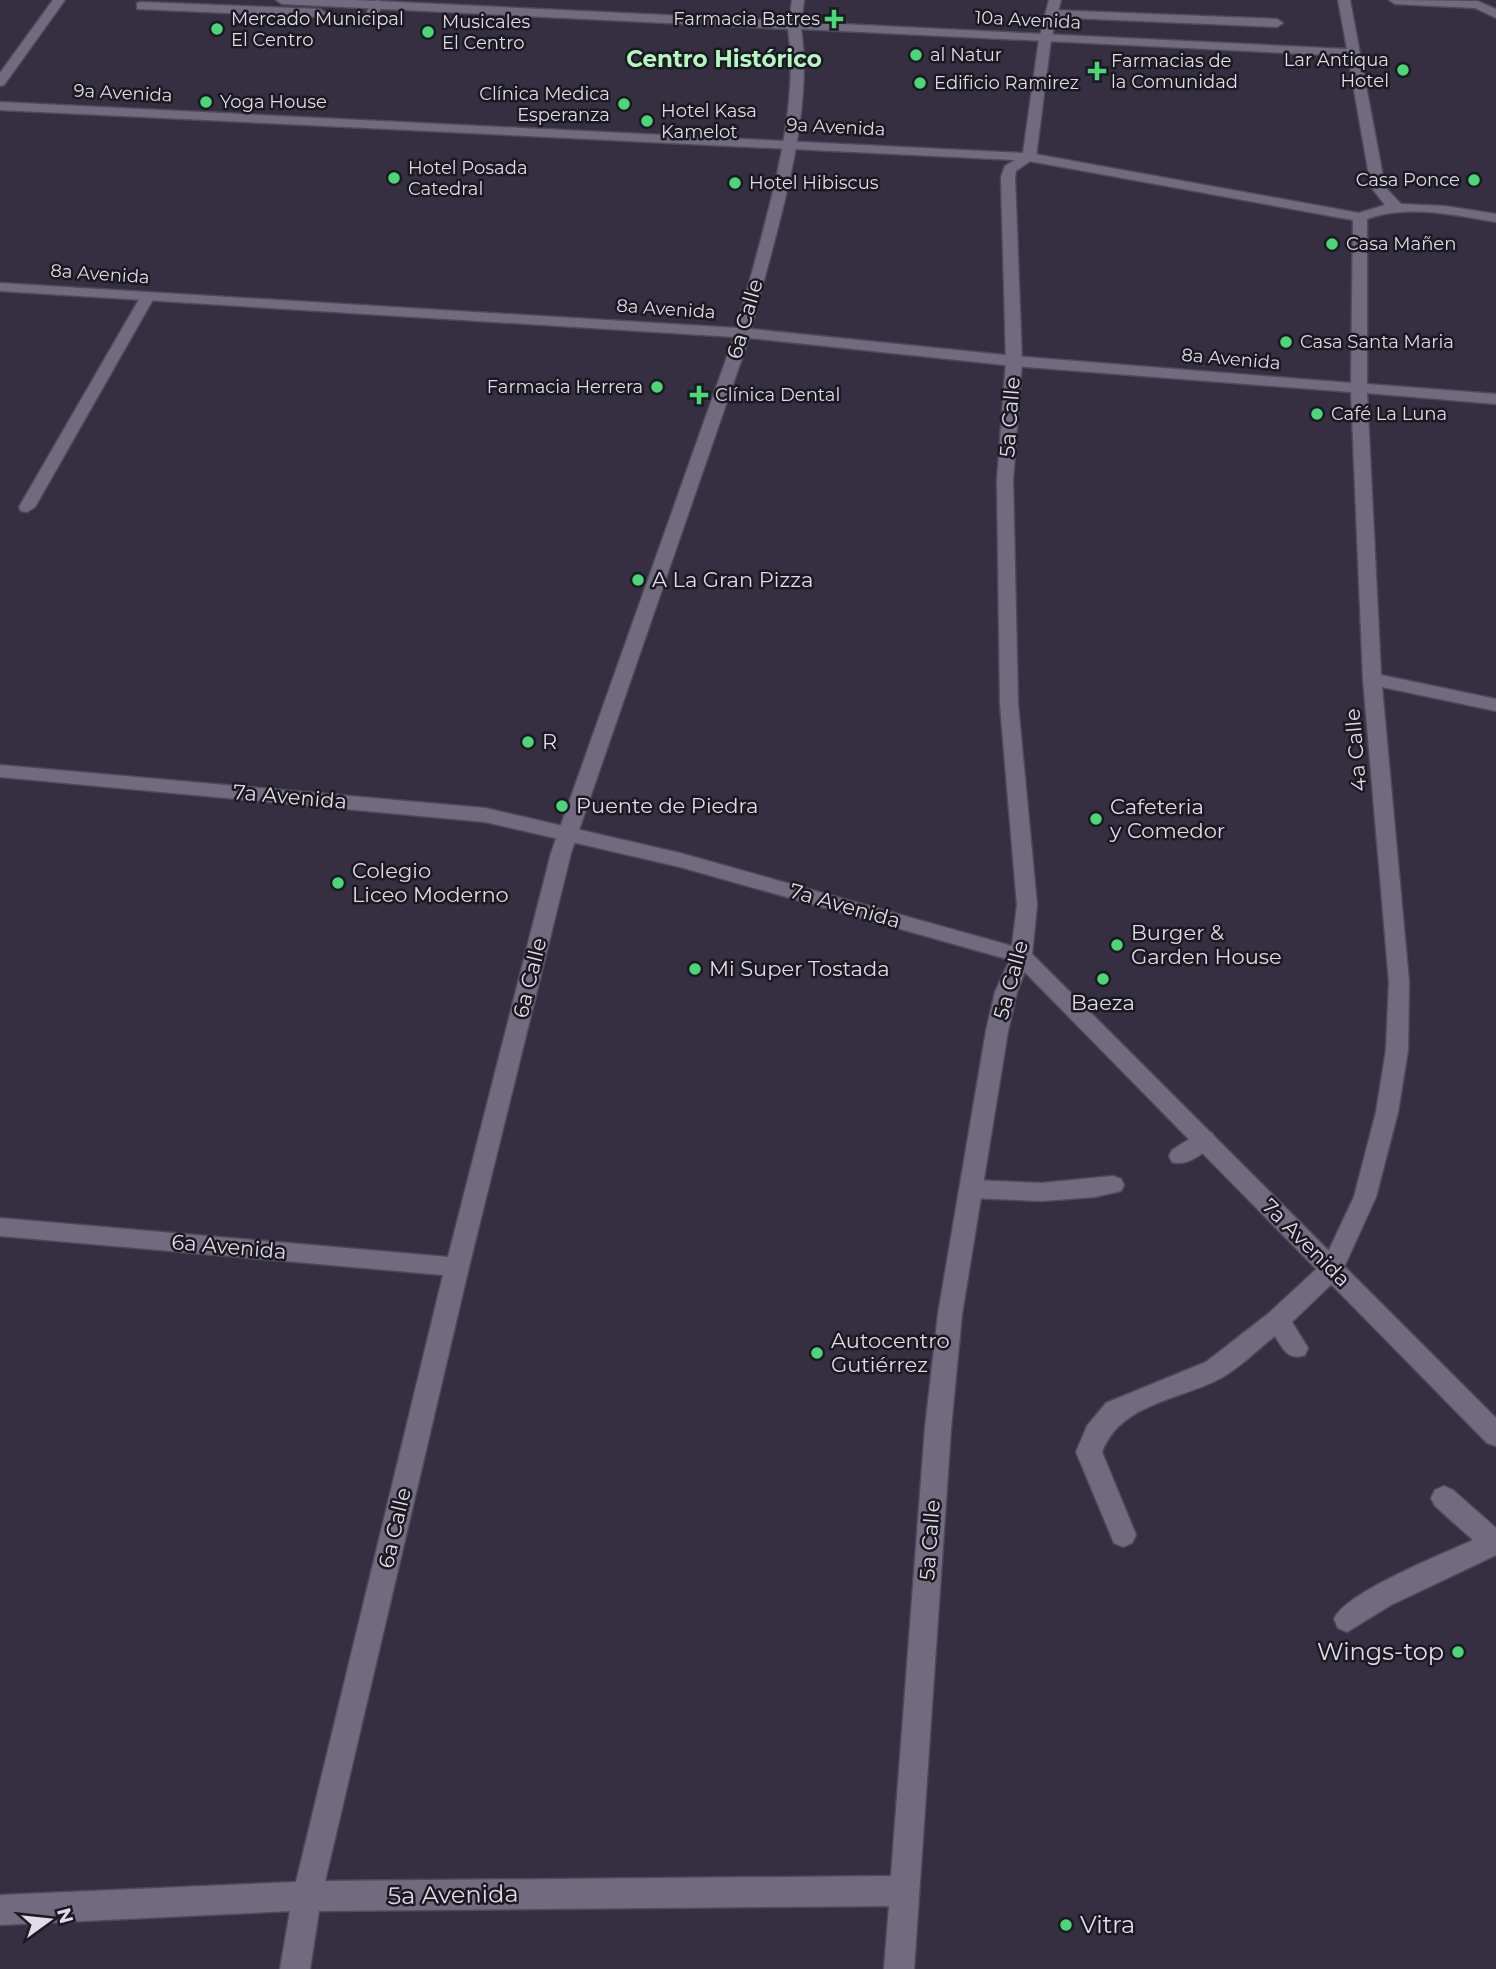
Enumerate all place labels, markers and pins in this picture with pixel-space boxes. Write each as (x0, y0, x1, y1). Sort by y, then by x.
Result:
place label: Mercado Municipal El Centro (231, 8, 404, 51)
place label: Farmacia Batres (673, 8, 820, 30)
place label: Musicales El Centro (442, 11, 530, 54)
marker: Farmacia Batres (826, 11, 842, 27)
marker: Mercado Municipal El Centro (209, 21, 225, 37)
marker: Musicales El Centro (420, 24, 436, 40)
place label: al Natur (930, 44, 1002, 66)
marker: al Natur (908, 47, 924, 63)
place label: Lar Antiqua Hotel (1284, 49, 1389, 92)
place label: Farmacias de la Comunidad (1111, 50, 1238, 93)
marker: Lar Antiqua Hotel (1395, 62, 1411, 78)
marker: Farmacias de la Comunidad (1089, 63, 1105, 79)
place label: Edificio Ramirez (934, 72, 1079, 94)
marker: Edificio Ramirez (912, 75, 928, 91)
place label: Clínica Medica Esperanza (479, 83, 610, 126)
place label: Yoga House (220, 91, 327, 113)
marker: Yoga House (198, 94, 214, 110)
marker: Clínica Medica Esperanza (616, 96, 632, 112)
place label: Hotel Kasa Kamelot (661, 100, 757, 143)
marker: Hotel Kasa Kamelot (639, 113, 655, 129)
place label: Hotel Posada Catedral (408, 157, 528, 200)
place label: Casa Ponce (1356, 169, 1460, 191)
marker: Hotel Posada Catedral (386, 170, 402, 186)
place label: Hotel Hibiscus (749, 172, 879, 194)
marker: Casa Ponce (1466, 172, 1482, 188)
marker: Hotel Hibiscus (727, 175, 743, 191)
place label: Casa Mañen (1346, 233, 1456, 255)
marker: Casa Mañen (1324, 236, 1340, 252)
place label: Casa Santa Maria (1300, 331, 1454, 353)
marker: Casa Santa Maria (1278, 334, 1294, 350)
place label: Farmacia Herrera (487, 376, 643, 398)
marker: Farmacia Herrera (649, 379, 665, 395)
place label: Clínica Dental (715, 384, 840, 406)
marker: Clínica Dental (689, 385, 709, 405)
place label: Café La Luna (1331, 403, 1447, 425)
marker: Café La Luna (1309, 406, 1325, 422)
place label: A La Gran Pizza (652, 567, 813, 592)
marker: A La Gran Pizza (630, 572, 646, 588)
place label: R (542, 729, 557, 754)
marker: R (520, 734, 536, 750)
place label: Puente de Piedra (576, 793, 758, 818)
place label: Cafeteria y Comedor (1109, 794, 1225, 843)
marker: Puente de Piedra (554, 798, 570, 814)
marker: Cafeteria y Comedor (1088, 811, 1104, 827)
place label: Colegio Liceo Moderno (352, 858, 509, 907)
marker: Colegio Liceo Moderno (330, 875, 346, 891)
place label: Burger & Garden House (1131, 920, 1282, 969)
marker: Burger & Garden House (1109, 937, 1125, 953)
place label: Mi Super Tostada (709, 956, 890, 981)
marker: Mi Super Tostada (687, 961, 703, 977)
marker: Baeza (1095, 971, 1111, 987)
place label: Baeza (1071, 990, 1135, 1015)
place label: Autocentro Gutiérrez (831, 1328, 950, 1377)
marker: Autocentro Gutiérrez (809, 1345, 825, 1361)
place label: Wings-top (1317, 1637, 1444, 1666)
marker: Wings-top (1450, 1644, 1466, 1660)
place label: Vitra (1080, 1910, 1135, 1939)
marker: Vitra (1058, 1917, 1074, 1933)

